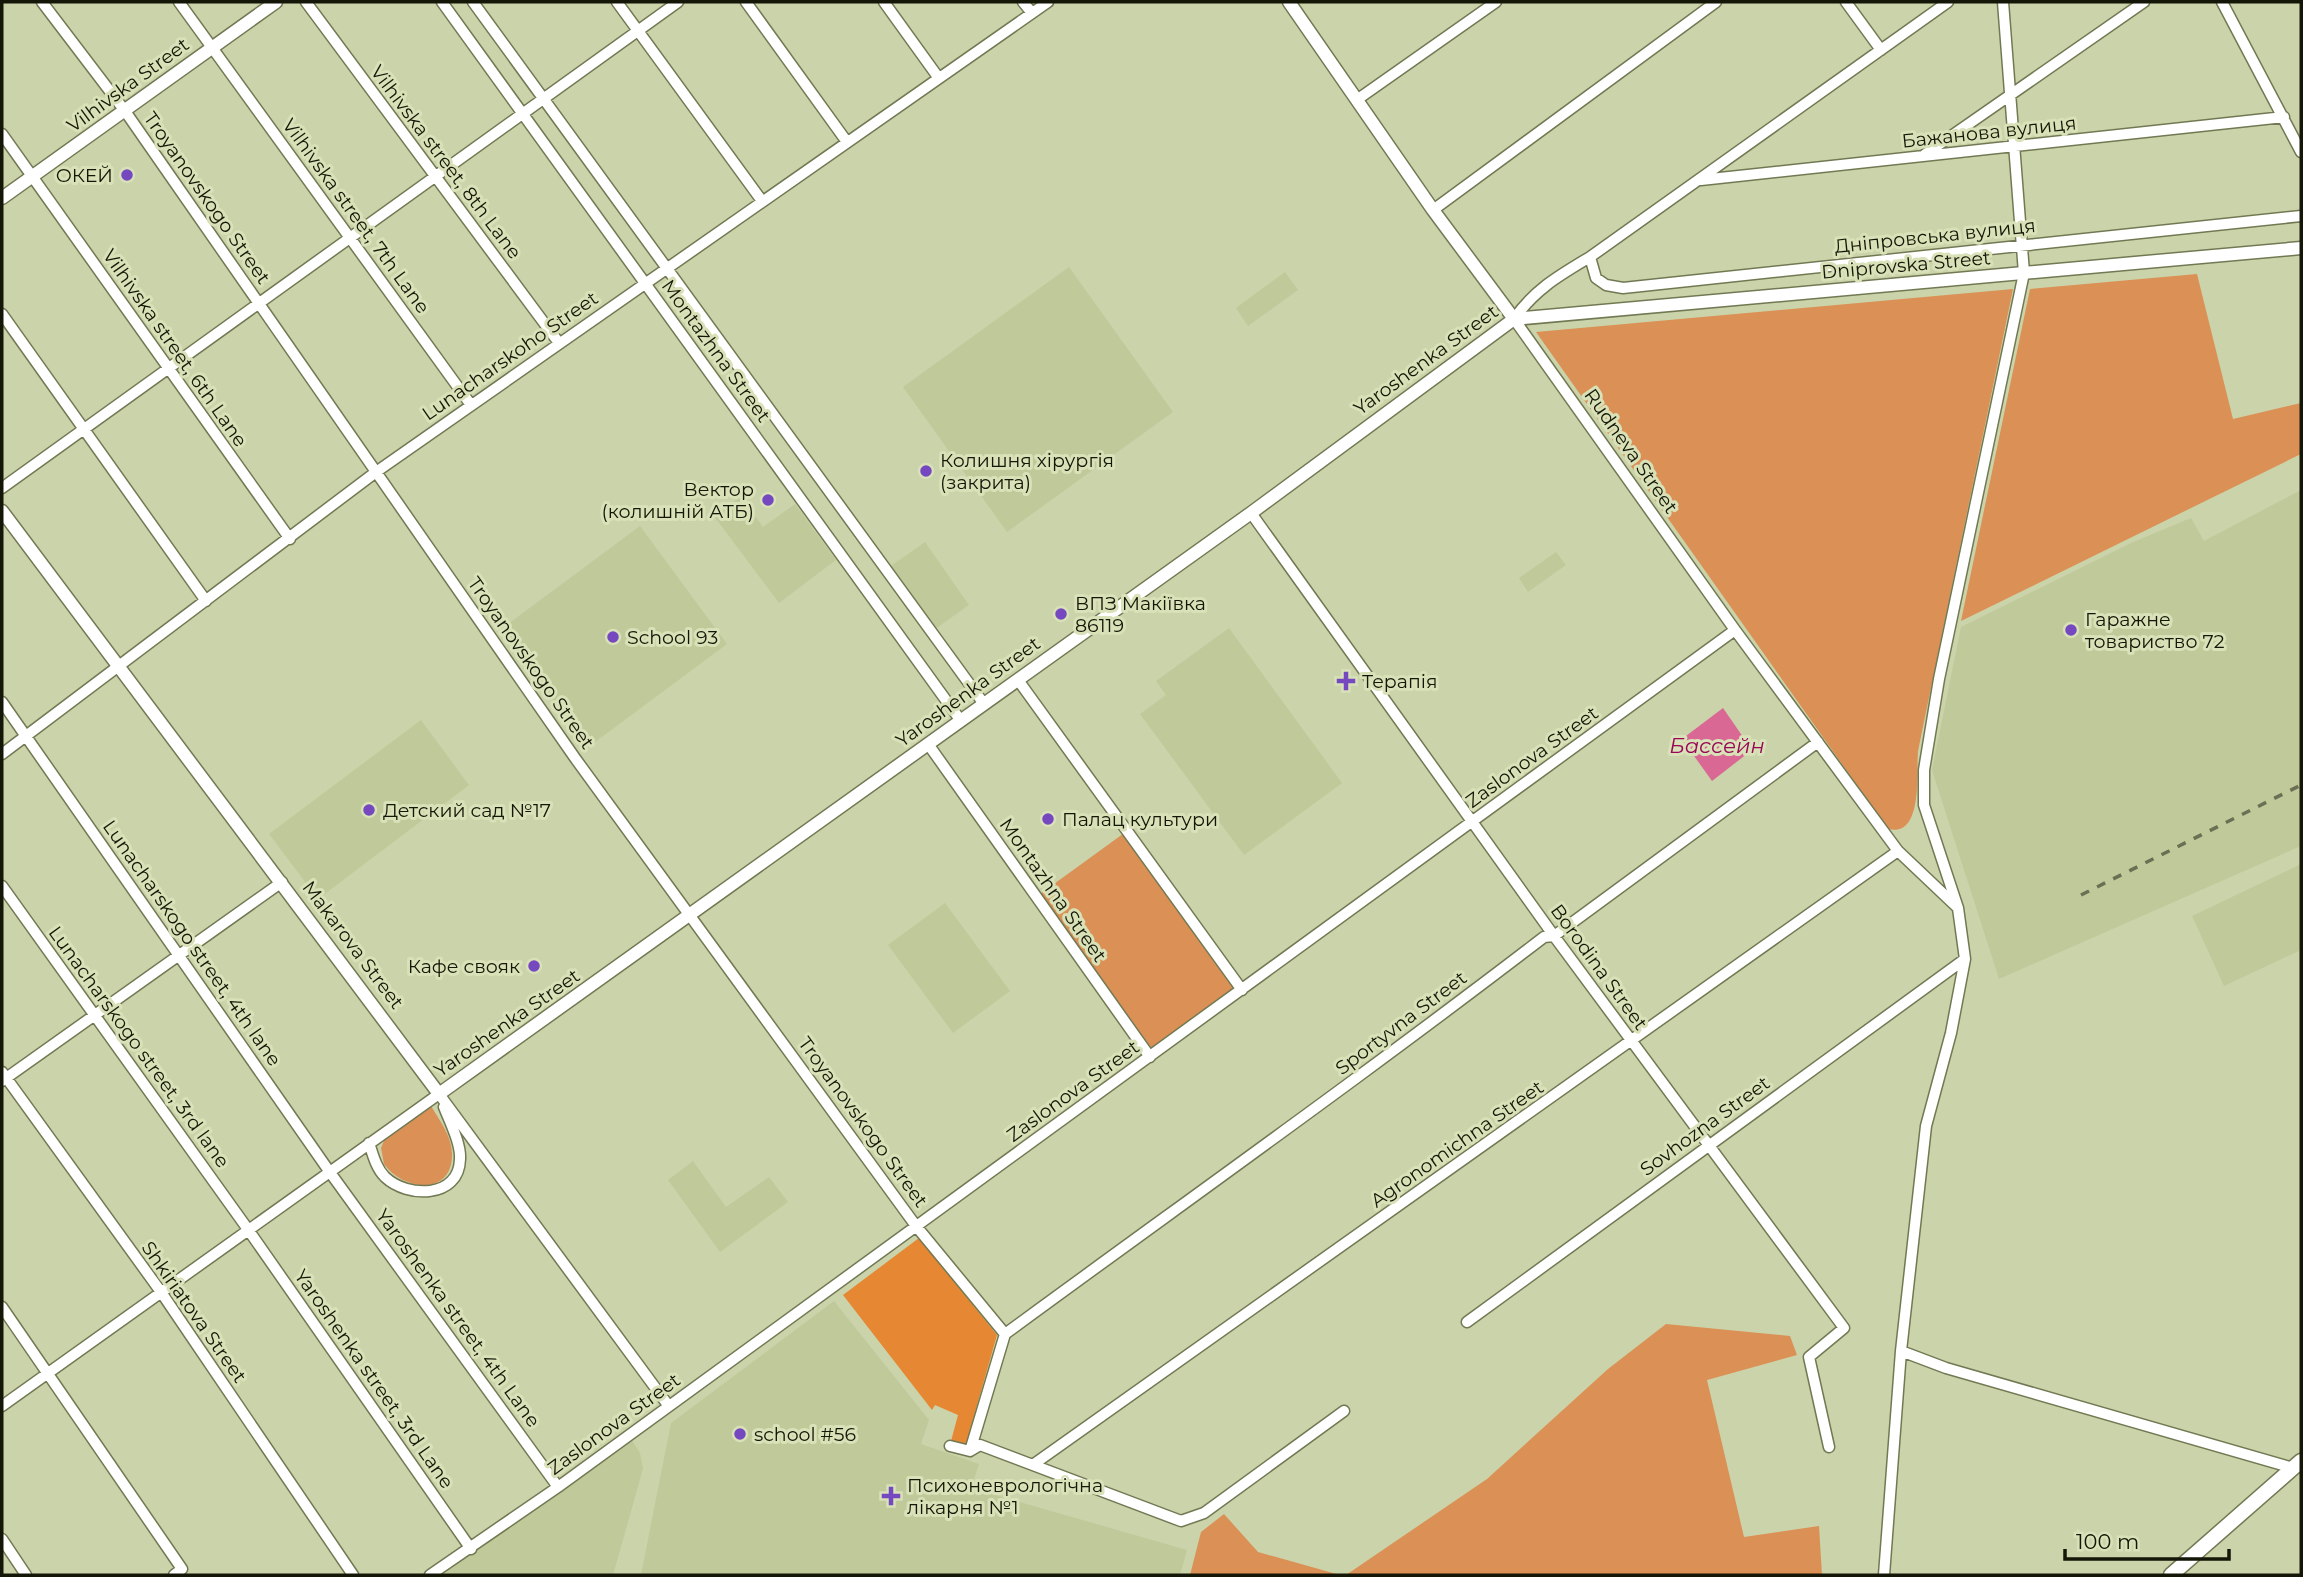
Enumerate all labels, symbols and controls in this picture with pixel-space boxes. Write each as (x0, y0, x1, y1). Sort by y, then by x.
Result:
street label: Vilhivska Street (62, 33, 194, 137)
street label: Vilhivska street, 8th Lane (366, 61, 526, 263)
street label: Troyanovskogo Street (139, 107, 275, 289)
street label: Бажанова вулиця (1901, 111, 2077, 153)
street label: Vilhivska street, 7th Lane (278, 114, 434, 318)
place label: ОКЕЙ (56, 164, 113, 187)
marker: ОКЕЙ (119, 167, 135, 183)
street label: Дніпровська вулиця (1833, 214, 2037, 258)
street label: Vilhivska street, 6th Lane (98, 245, 252, 451)
street label: Dniprovska Street (1820, 246, 1992, 284)
street label: Montazhna Street (657, 275, 776, 427)
street label: Lunacharskoho Street (418, 286, 603, 425)
street label: Yaroshenka Street (1349, 300, 1503, 420)
street label: Rudneva Street (1579, 384, 1683, 518)
place label: Колишня хірургія (закрита) (940, 449, 1114, 494)
marker: Колишня хірургія (закрита) (918, 463, 934, 479)
place label: Вектор (колишній АТБ) (602, 478, 754, 523)
marker: Вектор (колишній АТБ) (760, 492, 776, 508)
street label: Troyanovskogo Street (463, 572, 599, 754)
place label: ВПЗ Макіївка 86119 (1075, 592, 1206, 637)
marker: ВПЗ Макіївка 86119 (1053, 606, 1069, 622)
place label: Гаражне товариство 72 (2085, 608, 2225, 653)
marker: Гаражне товариство 72 (2063, 622, 2079, 638)
place label: School 93 (627, 626, 718, 649)
marker: School 93 (605, 629, 621, 645)
street label: Yaroshenka Street (891, 632, 1045, 752)
place label: Терапія (1362, 670, 1437, 693)
marker: Терапія (1336, 671, 1356, 691)
street label: Zaslonova Street (1461, 701, 1603, 813)
water label: Бассейн (1669, 733, 1765, 758)
place label: Детский сад №17 (383, 799, 551, 822)
marker: Детский сад №17 (361, 802, 377, 818)
place label: Палац культури (1062, 808, 1218, 831)
marker: Палац культури (1040, 811, 1056, 827)
street label: Montazhna Street (995, 814, 1111, 967)
street label: Lunacharskogo street, 4th lane (98, 816, 286, 1070)
street label: Makarova Street (297, 876, 409, 1014)
street label: Borodina Street (1546, 900, 1653, 1035)
street label: Lunacharskogo street, 3rd lane (44, 922, 234, 1172)
place label: Кафе свояк (408, 955, 520, 978)
marker: Кафе свояк (526, 958, 542, 974)
street label: Yaroshenka Street (430, 964, 585, 1082)
street label: Sportyvna Street (1331, 966, 1471, 1080)
street label: Troyanovskogo Street (793, 1032, 933, 1212)
street label: Zaslonova Street (1002, 1035, 1144, 1147)
street label: Sovhozna Street (1636, 1071, 1774, 1181)
street label: Agronomichna Street (1366, 1075, 1548, 1212)
street label: Yaroshenka street, 4th Lane (371, 1204, 545, 1432)
street label: Shkiriatova Street (137, 1237, 252, 1387)
street label: Yaroshenka street, 3rd Lane (289, 1265, 459, 1493)
street label: Zaslonova Street (543, 1368, 685, 1480)
place label: school #56 (754, 1423, 856, 1446)
marker: school #56 (732, 1426, 748, 1442)
place label: Психоневрологічна лікарня №1 (907, 1474, 1103, 1519)
marker: Психоневрологічна лікарня №1 (881, 1486, 901, 1506)
scale bar (2065, 1518, 2230, 1562)
text: 100 m (2076, 1529, 2139, 1554)

